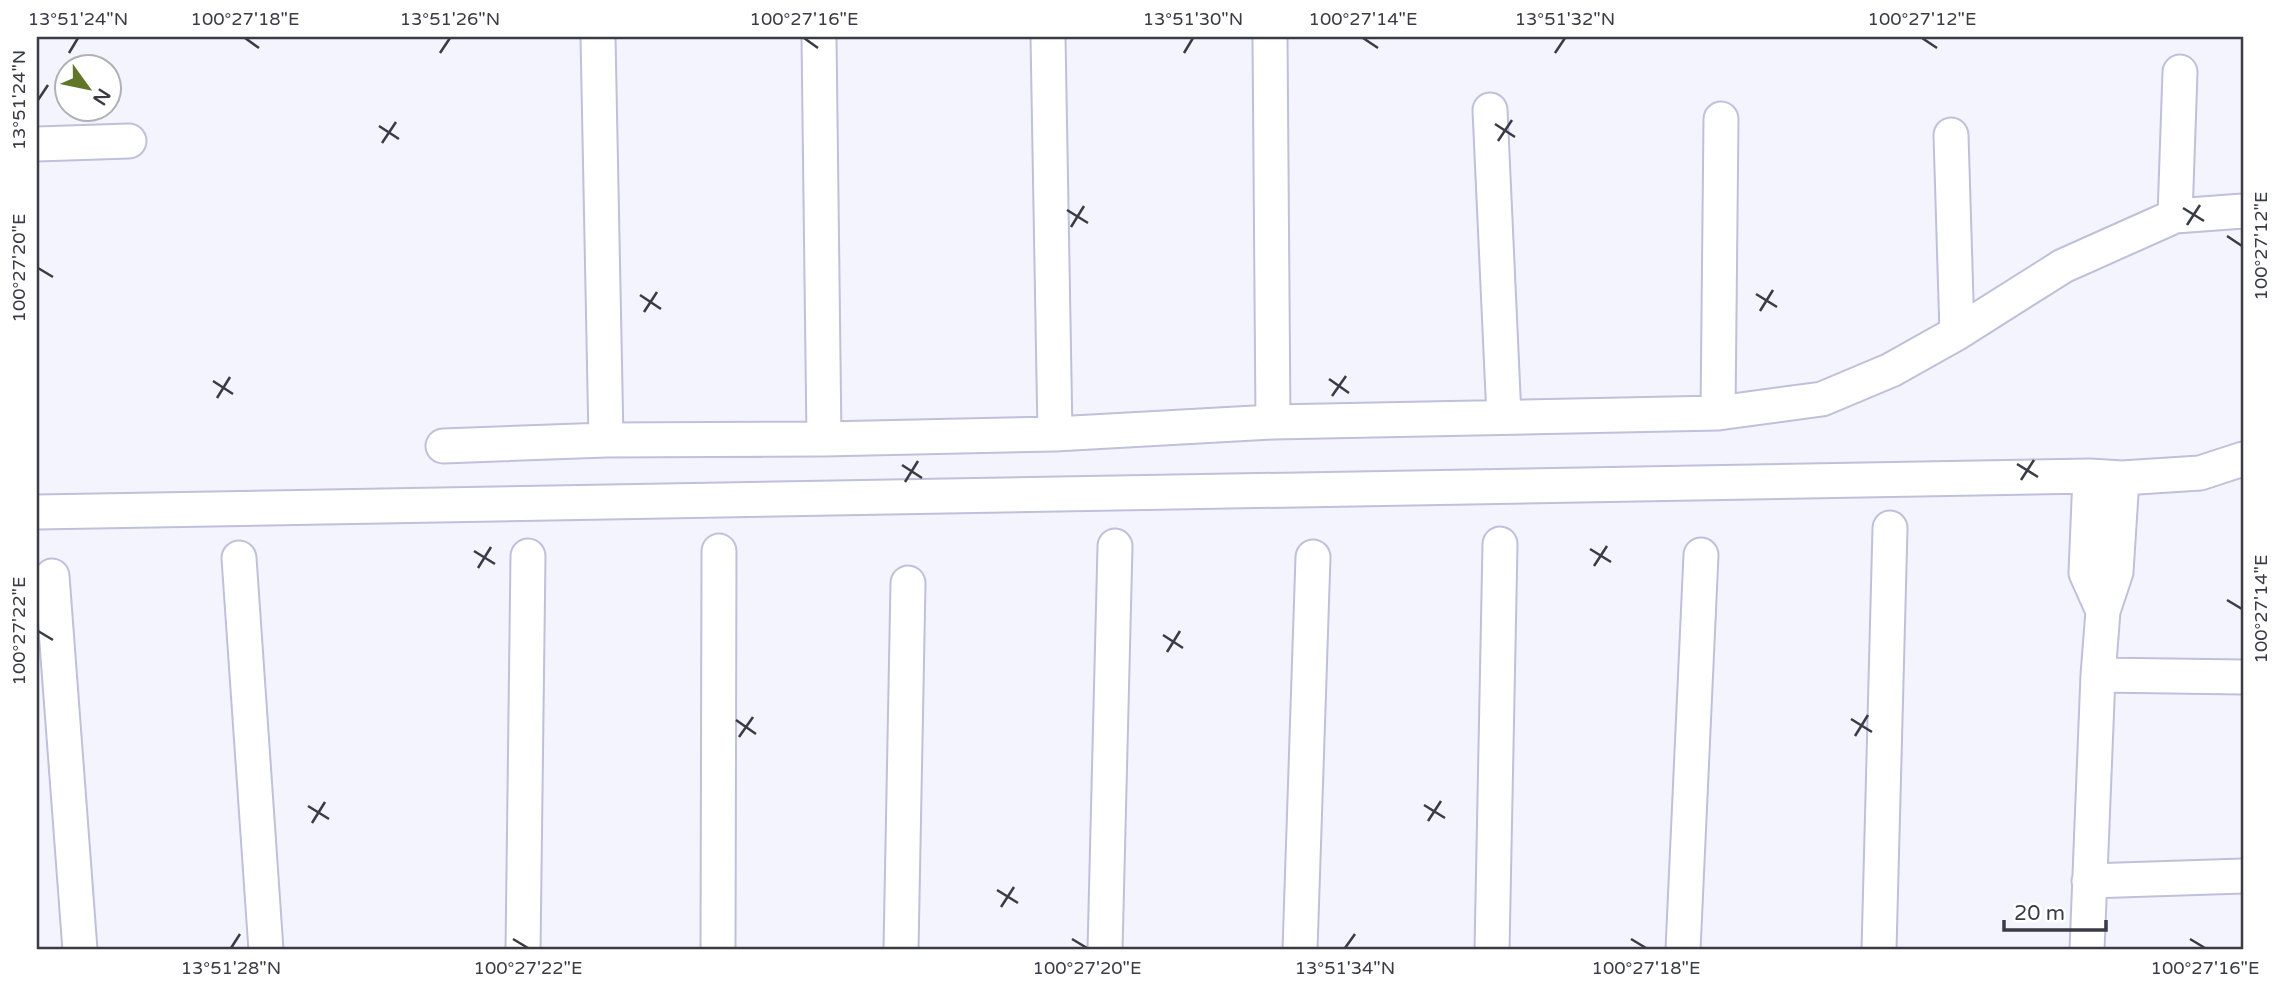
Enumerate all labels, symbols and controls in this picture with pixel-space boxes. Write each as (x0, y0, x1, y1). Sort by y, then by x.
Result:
text: 13°51'24"N (28, 8, 128, 30)
text: 100°27'18"E (191, 8, 299, 30)
text: 13°51'26"N (400, 8, 500, 30)
text: 100°27'16"E (750, 8, 858, 30)
text: 13°51'30"N (1143, 8, 1243, 30)
text: 100°27'14"E (1309, 8, 1417, 30)
text: 13°51'32"N (1515, 8, 1615, 30)
text: 100°27'12"E (1868, 8, 1976, 30)
text: 13°51'24"N (8, 50, 30, 150)
north arrow (52, 52, 122, 122)
text: N (88, 84, 115, 109)
text: 100°27'12"E (2250, 192, 2272, 300)
text: 100°27'20"E (8, 214, 30, 322)
text: 100°27'14"E (2250, 555, 2272, 663)
text: 100°27'22"E (8, 577, 30, 685)
scale bar (2004, 889, 2105, 933)
text: 20 m (2014, 901, 2065, 926)
text: 13°51'28"N (181, 957, 281, 979)
text: 100°27'22"E (474, 957, 582, 979)
text: 100°27'20"E (1033, 957, 1141, 979)
text: 13°51'34"N (1295, 957, 1395, 979)
text: 100°27'18"E (1592, 957, 1700, 979)
text: 100°27'16"E (2151, 957, 2259, 979)

